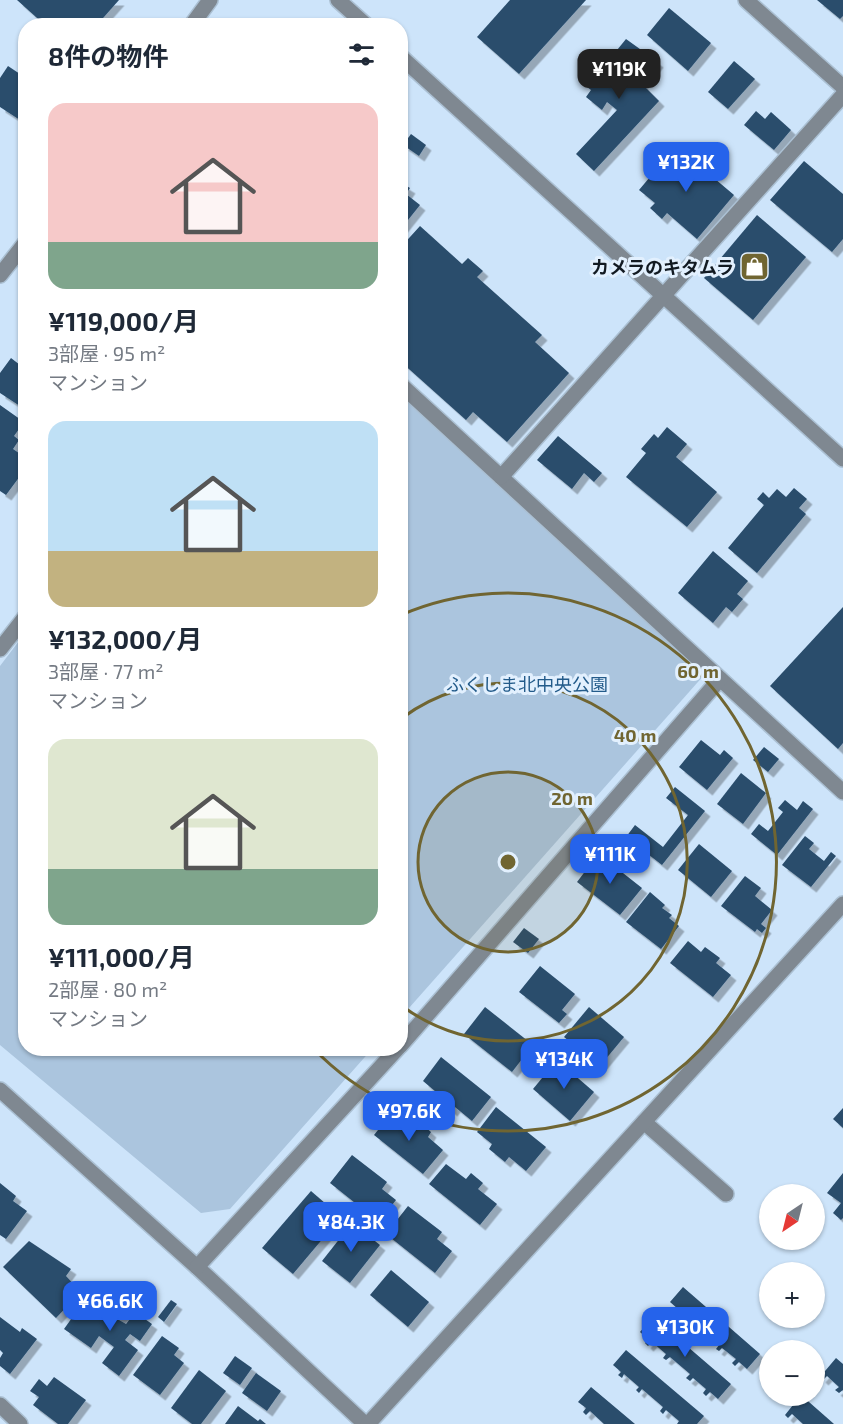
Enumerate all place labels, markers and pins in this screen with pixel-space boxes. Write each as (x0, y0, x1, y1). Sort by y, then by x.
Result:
pin: ¥119K (577, 49, 661, 100)
pin: ¥132K (644, 142, 728, 193)
shop icon: カメラのキタムラ (739, 251, 771, 283)
place label: カメラのキタムラ (591, 256, 734, 278)
pin: ¥111K (568, 834, 652, 885)
centre of rings (498, 852, 518, 872)
pin: ¥134K (522, 1039, 606, 1090)
pin: ¥97.6K (360, 1091, 458, 1142)
pin: ¥84.3K (302, 1202, 400, 1253)
pin: ¥66.6K (61, 1281, 159, 1332)
pin: ¥130K (643, 1307, 727, 1358)

